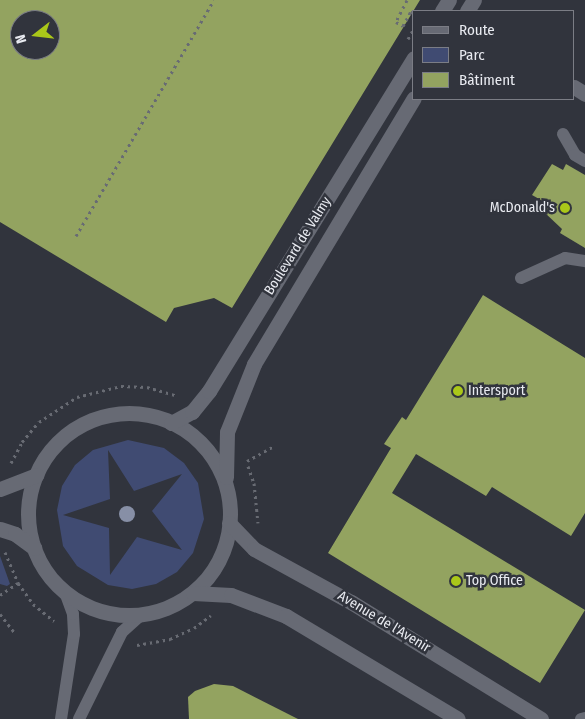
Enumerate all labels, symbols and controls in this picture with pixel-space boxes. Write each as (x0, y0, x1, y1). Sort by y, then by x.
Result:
north arrow (10, 10, 60, 60)
legend (412, 10, 575, 100)
text: Route (459, 21, 495, 39)
text: N (12, 33, 30, 45)
text: Parc (459, 46, 485, 64)
text: Bâtiment (459, 71, 515, 89)
street label: Boulevard de Valmy (261, 194, 335, 298)
place label: McDonald's (490, 200, 555, 216)
marker: McDonald's (559, 202, 571, 214)
place label: Intersport (468, 383, 525, 399)
marker: Intersport (452, 385, 464, 397)
place label: Top Office (466, 573, 523, 589)
marker: Top Office (450, 575, 462, 587)
street label: Avenue de l'Avenir (335, 588, 433, 656)

